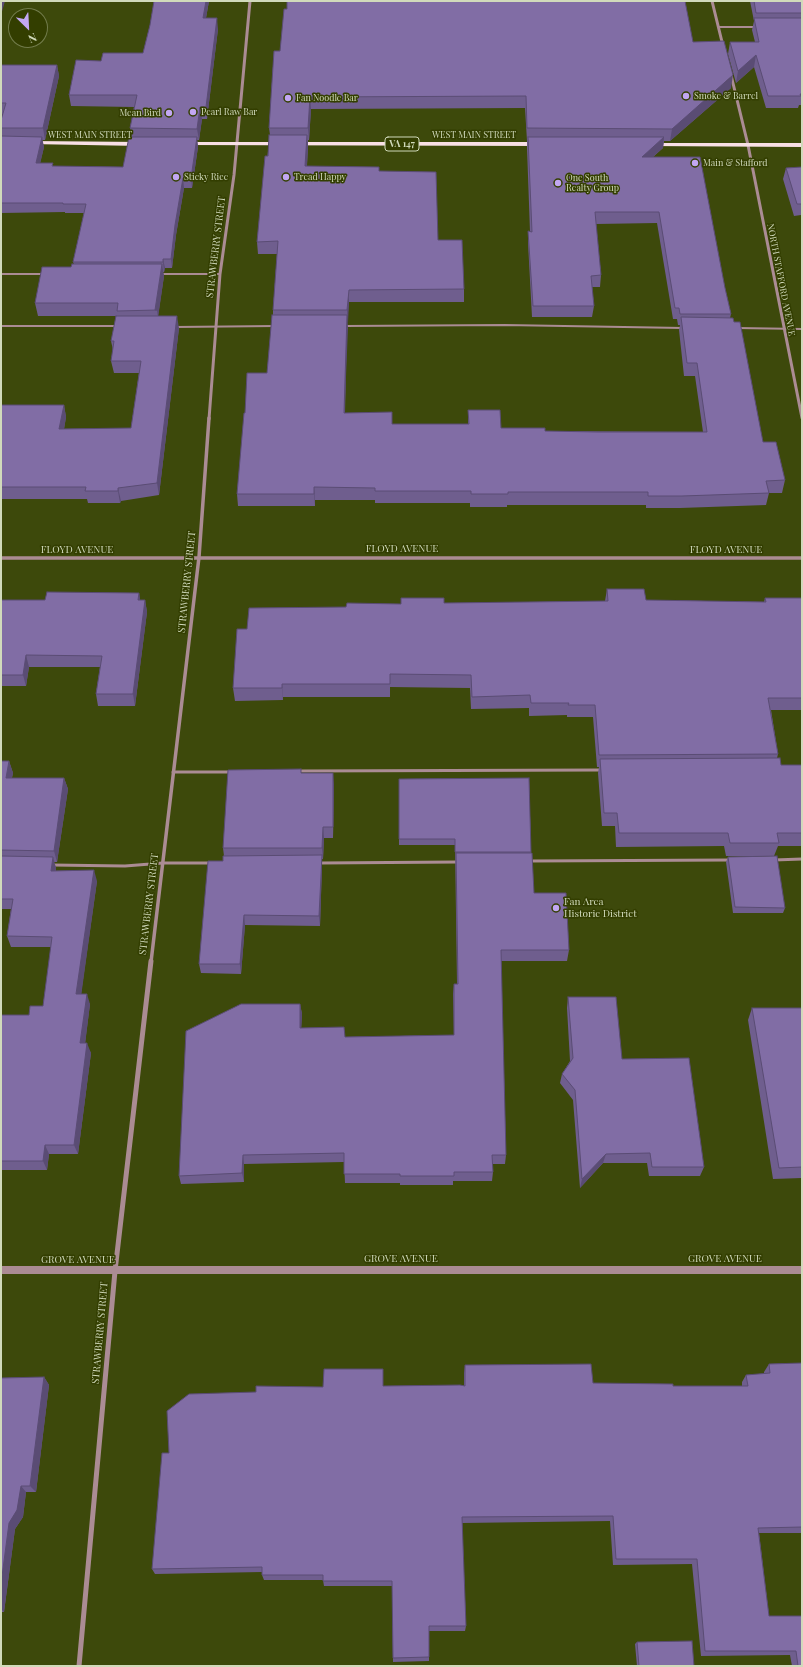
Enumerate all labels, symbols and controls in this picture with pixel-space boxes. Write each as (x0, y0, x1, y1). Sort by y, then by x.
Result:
north arrow (8, 8, 48, 48)
text: N (26, 30, 39, 47)
marker: Smoke & Barrel (681, 91, 691, 101)
place label: Smoke & Barrel (694, 91, 758, 101)
marker: Fan Noodle Bar (283, 93, 293, 103)
place label: Fan Noodle Bar (296, 93, 358, 103)
marker: Pearl Raw Bar (188, 107, 198, 117)
place label: Pearl Raw Bar (201, 107, 257, 117)
place label: Mean Bird (119, 108, 161, 118)
marker: Mean Bird (164, 108, 174, 118)
street label: WEST MAIN STREET (48, 130, 132, 140)
street label: WEST MAIN STREET (432, 130, 516, 140)
road number: VA 147 (385, 137, 419, 151)
marker: Main & Stafford (690, 158, 700, 168)
place label: Main & Stafford (703, 158, 768, 168)
marker: Sticky Rice (171, 172, 181, 182)
place label: Sticky Rice (184, 172, 228, 182)
marker: Tread Happy (281, 172, 291, 182)
place label: Tread Happy (294, 172, 346, 182)
place label: One South Realty Group (566, 173, 619, 194)
marker: One South Realty Group (553, 178, 563, 188)
street label: STRAWBERRY STREET (204, 195, 228, 299)
street label: NORTH STAFFORD AVENUE (765, 223, 797, 337)
street label: STRAWBERRY STREET (176, 530, 198, 634)
street label: FLOYD AVENUE (366, 543, 438, 555)
street label: FLOYD AVENUE (41, 544, 113, 556)
street label: FLOYD AVENUE (690, 544, 762, 556)
street label: STRAWBERRY STREET (137, 852, 161, 956)
place label: Fan Area Historic District (564, 896, 637, 920)
marker: Fan Area Historic District (551, 903, 561, 913)
street label: GROVE AVENUE (364, 1253, 438, 1265)
street label: GROVE AVENUE (688, 1253, 762, 1265)
street label: GROVE AVENUE (41, 1254, 115, 1266)
street label: STRAWBERRY STREET (90, 1281, 110, 1385)

